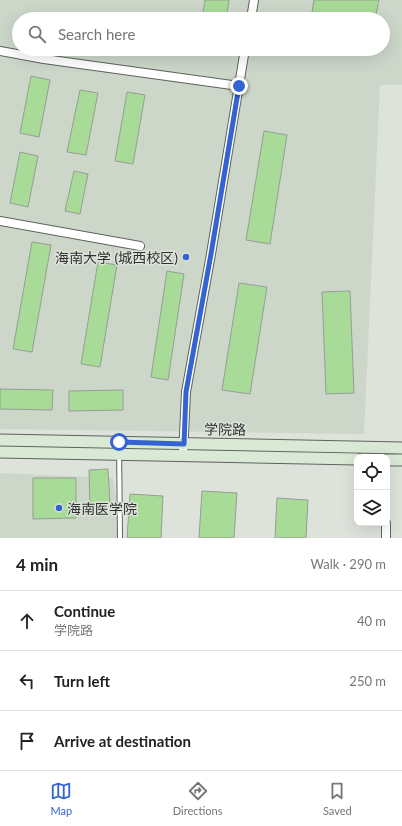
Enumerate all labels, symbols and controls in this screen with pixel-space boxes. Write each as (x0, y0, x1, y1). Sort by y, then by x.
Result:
search box (12, 12, 390, 56)
icon: search (26, 23, 48, 45)
text: Search here (58, 25, 135, 43)
route end (230, 77, 248, 95)
place label: 海南大学 (城西校区) (55, 249, 178, 266)
marker: 海南大学 (城西校区) (181, 252, 191, 262)
street label: 学院路 (204, 420, 246, 438)
route start (110, 433, 128, 451)
map controls (354, 454, 390, 526)
button: locate (354, 454, 390, 490)
button: layers (354, 490, 390, 526)
place label: 海南医学院 (67, 500, 137, 517)
marker: 海南医学院 (54, 503, 64, 513)
text: 4 min (16, 554, 58, 575)
text: Walk · 290 m (310, 556, 386, 572)
text: Continue (54, 602, 115, 620)
icon: ahead (16, 610, 38, 632)
text: 40 m (357, 613, 386, 629)
text: 学院路 (54, 622, 93, 638)
icon: left (16, 670, 38, 692)
text: Turn left (54, 672, 110, 690)
text: 250 m (349, 673, 386, 689)
icon: arrive (16, 730, 38, 752)
text: Arrive at destination (54, 732, 191, 750)
tab: Map (50, 780, 72, 817)
tab: Directions (173, 780, 222, 817)
tab: Saved (323, 780, 352, 817)

